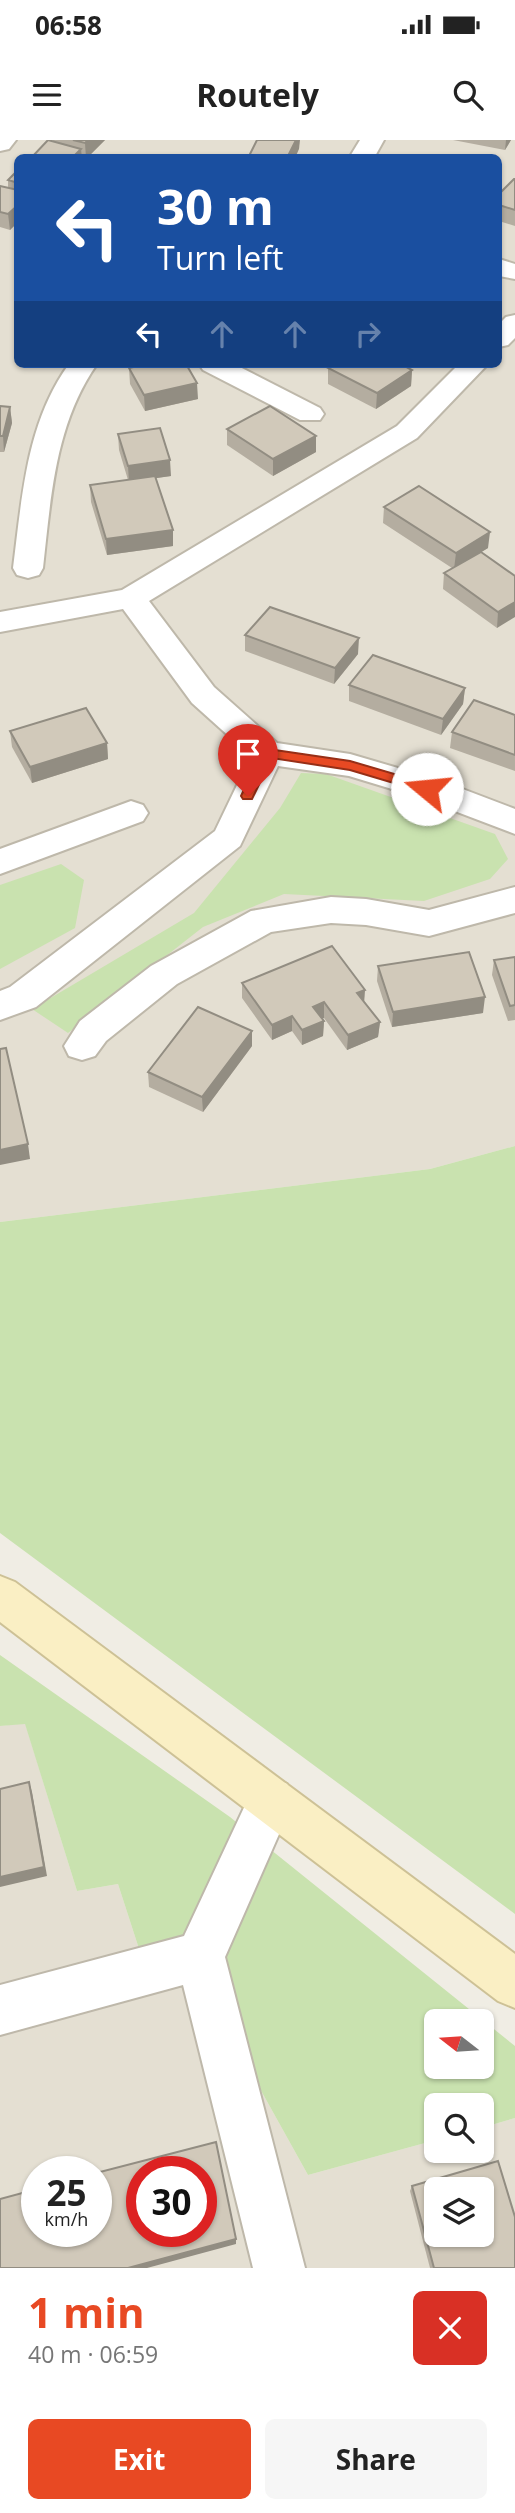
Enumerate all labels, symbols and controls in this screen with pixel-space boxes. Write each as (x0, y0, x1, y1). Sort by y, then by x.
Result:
text: 06:58 (35, 7, 102, 43)
text: Routely (196, 73, 319, 116)
icon: menu (28, 76, 66, 114)
icon: search (449, 76, 487, 114)
text: 30 m (157, 173, 274, 239)
icon: left (42, 182, 133, 273)
text: Turn left (157, 236, 283, 279)
icon: left (130, 315, 168, 353)
icon: ahead (203, 315, 241, 353)
icon: ahead (276, 315, 314, 353)
icon: right (349, 315, 387, 353)
pin (218, 724, 278, 796)
icon: arrive (229, 735, 267, 773)
position arrow (390, 752, 464, 826)
north arrow (424, 2009, 494, 2079)
map controls (424, 2009, 494, 2247)
button: search (424, 2093, 494, 2163)
speed limit sign: 30 (126, 2156, 217, 2247)
text: 25 (46, 2169, 87, 2216)
button: layers (424, 2177, 494, 2247)
text: km/h (45, 2207, 88, 2231)
text: 1 min (28, 2283, 145, 2340)
button: close (413, 2291, 487, 2365)
text: 40 m · 06:59 (28, 2338, 158, 2370)
button: Exit (28, 2419, 251, 2499)
button: Share (265, 2419, 487, 2499)

